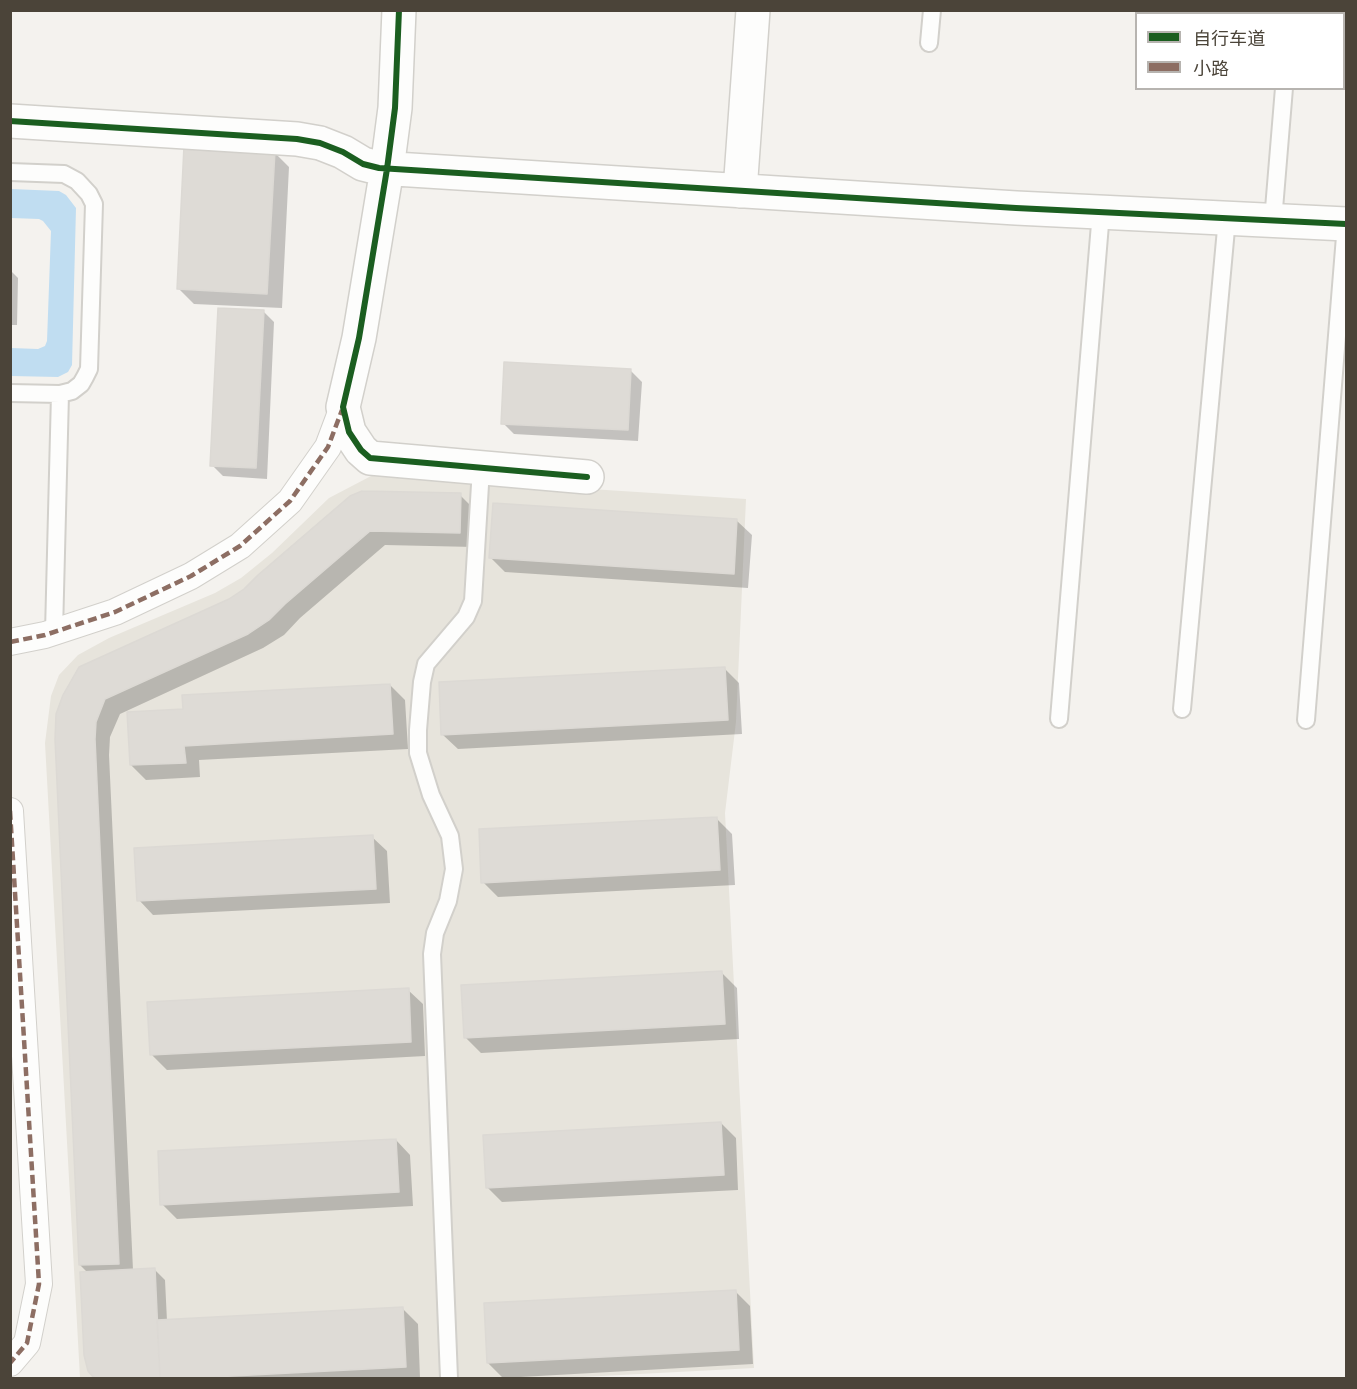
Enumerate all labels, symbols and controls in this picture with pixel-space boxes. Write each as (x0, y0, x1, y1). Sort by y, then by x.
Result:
legend (1135, 12, 1345, 90)
text: 自行车道 (1193, 27, 1265, 50)
text: 小路 (1193, 57, 1229, 80)

